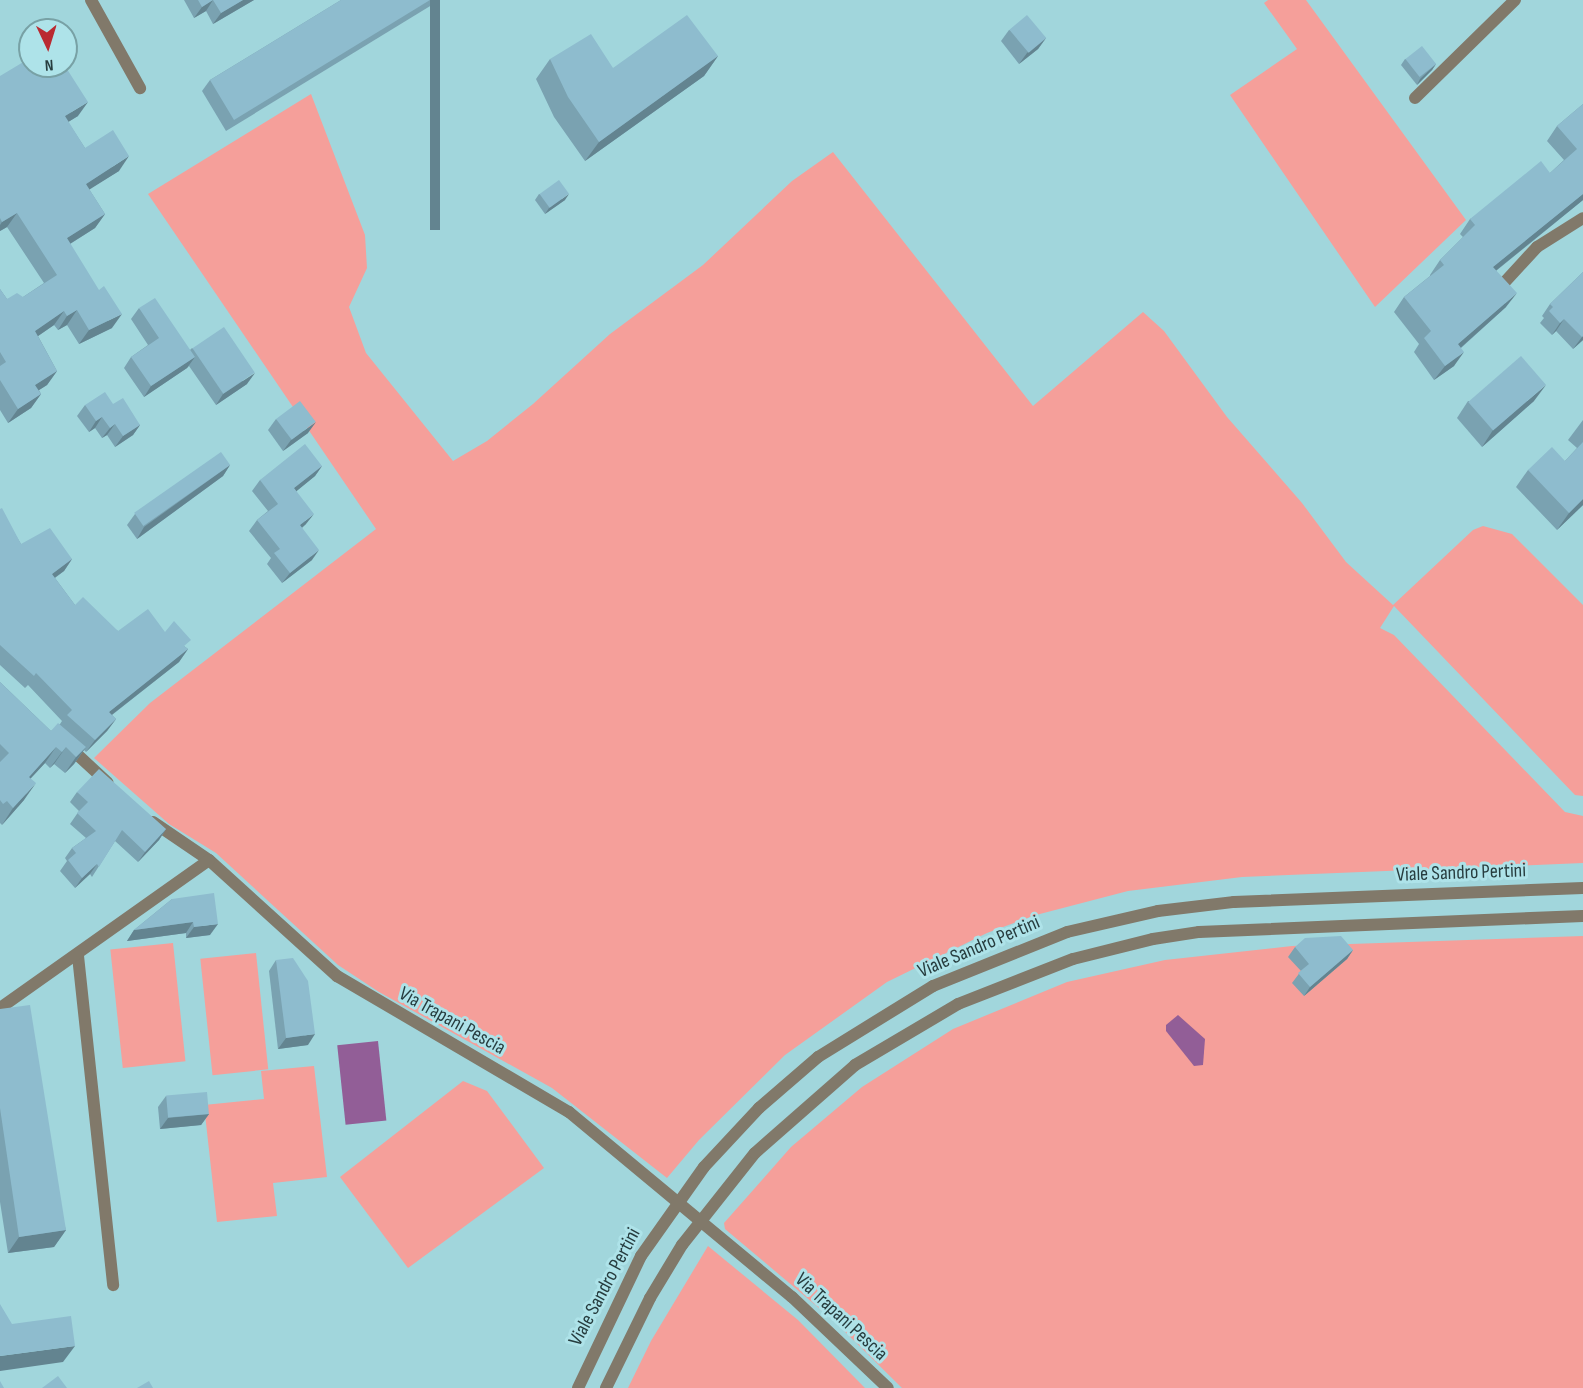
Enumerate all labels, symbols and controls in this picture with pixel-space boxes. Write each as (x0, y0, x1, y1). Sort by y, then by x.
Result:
north arrow (18, 18, 78, 78)
text: N (44, 55, 54, 74)
street label: Viale Sandro Pertini (1396, 859, 1526, 887)
street label: Viale Sandro Pertini (914, 911, 1044, 983)
street label: Via Trapani Pescia (395, 982, 509, 1060)
street label: Viale Sandro Pertini (564, 1224, 646, 1350)
street label: Via Trapani Pescia (790, 1268, 892, 1366)

